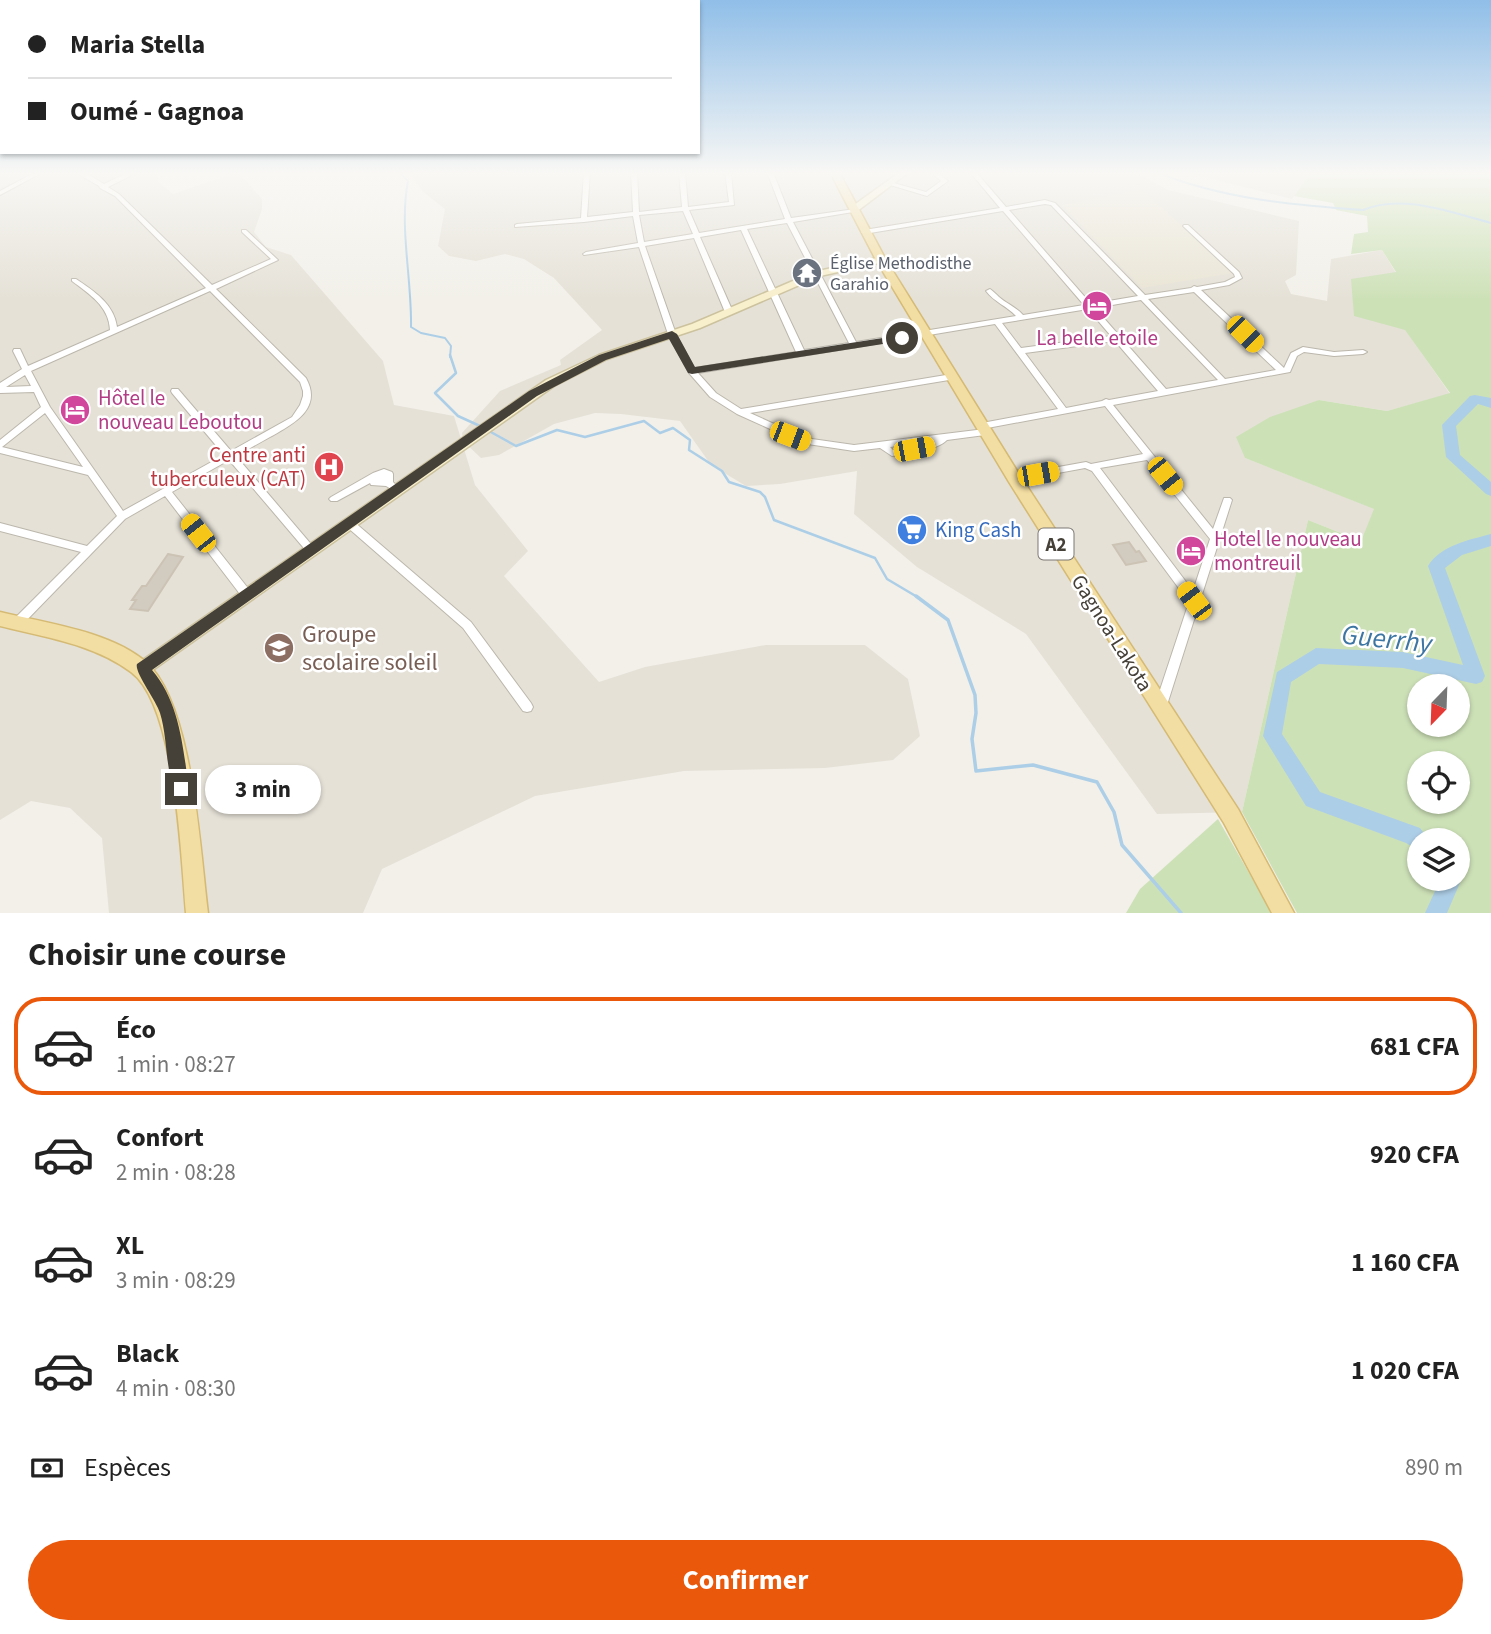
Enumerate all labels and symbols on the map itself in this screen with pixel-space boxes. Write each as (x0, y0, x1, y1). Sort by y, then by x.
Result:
place label: Église Methodisthe Garahio (830, 251, 972, 297)
temple icon: Église Methodisthe Garahio (790, 256, 824, 290)
hotel icon: La belle etoile (1080, 289, 1114, 323)
car (1223, 312, 1268, 356)
route start (886, 322, 918, 354)
place label: La belle etoile (1036, 323, 1158, 353)
place label: Hôtel le nouveau Leboutou (98, 383, 263, 437)
hotel icon: Hôtel le nouveau Leboutou (58, 393, 92, 427)
car (767, 419, 814, 453)
car (892, 435, 937, 463)
place label: Centre anti tuberculeux (CAT) (150, 440, 306, 494)
hospital icon: Centre anti tuberculeux (CAT) (312, 450, 346, 484)
car (1144, 453, 1187, 499)
car (1016, 460, 1061, 488)
car (177, 510, 220, 556)
supermarket icon: King Cash (895, 513, 929, 547)
place label: King Cash (935, 515, 1021, 545)
place label: Hotel le nouveau montreuil (1214, 524, 1362, 578)
road number: A2 (1038, 528, 1074, 559)
hotel icon: Hotel le nouveau montreuil (1174, 534, 1208, 568)
street label: Gagnoa-Lakota (1064, 569, 1160, 697)
car (1173, 578, 1216, 624)
water label: Guerrhy (1340, 614, 1436, 664)
place label: Groupe scolaire soleil (302, 617, 438, 680)
school or university icon: Groupe scolaire soleil (262, 631, 296, 665)
north arrow (1407, 674, 1470, 737)
callout: 3 min (206, 764, 321, 814)
route end (165, 773, 197, 805)

